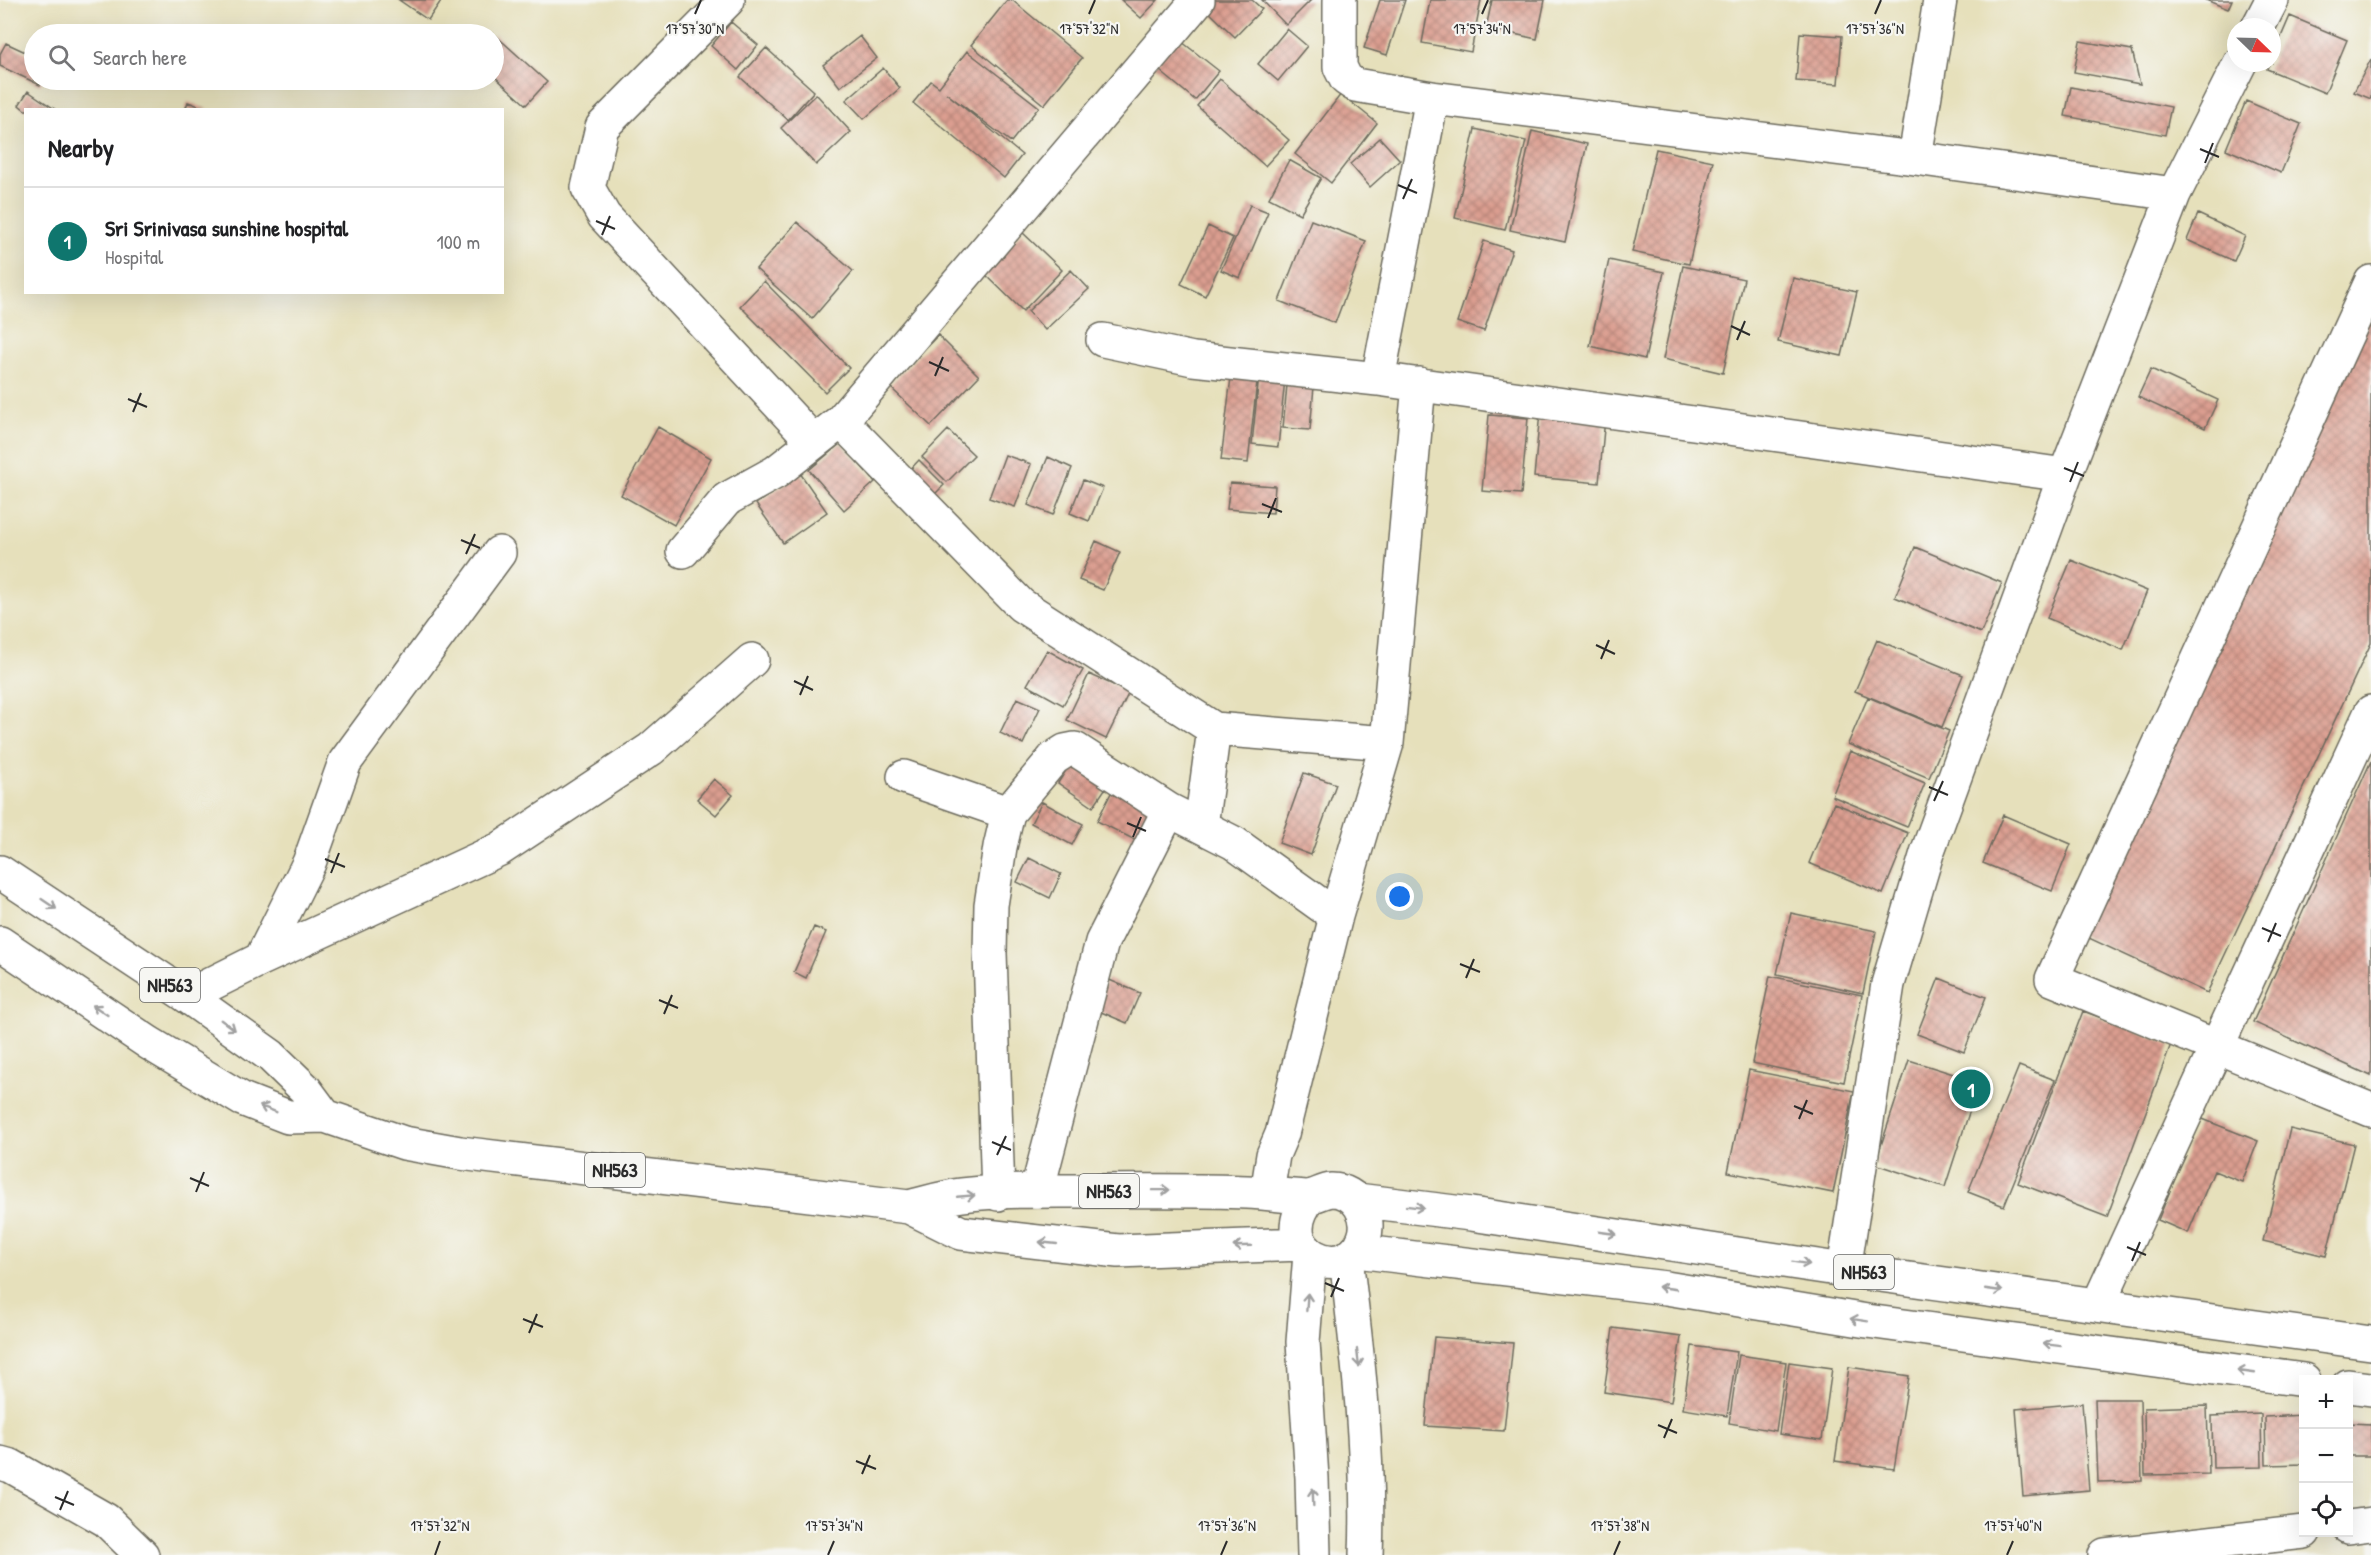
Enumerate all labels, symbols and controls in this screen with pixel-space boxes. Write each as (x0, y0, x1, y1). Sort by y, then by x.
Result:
text: 17°57'30"N (666, 18, 724, 39)
text: 17°57'32"N (1060, 18, 1118, 39)
text: 17°57'34"N (1453, 18, 1511, 39)
text: 17°57'36"N (1846, 18, 1904, 39)
north arrow (2227, 18, 2281, 72)
search box (24, 24, 504, 90)
icon: search (45, 41, 78, 74)
text: Search here (93, 42, 187, 72)
text: Nearby (48, 130, 114, 165)
text: Sri Srinivasa sunshine hospital (105, 213, 348, 243)
text: 1 (64, 228, 71, 255)
text: 100 m (437, 228, 480, 255)
text: Hospital (105, 243, 163, 270)
your location (1385, 882, 1414, 911)
one-way arrow (40, 898, 56, 910)
road number: NH563 (140, 968, 200, 1002)
one-way arrow (93, 1004, 109, 1016)
one-way arrow (219, 1019, 235, 1031)
pin: 1 (1952, 1066, 1990, 1112)
one-way arrow (259, 1103, 278, 1114)
road number: NH563 (585, 1153, 645, 1187)
road number: NH563 (1079, 1174, 1139, 1208)
one-way arrow (1150, 1185, 1170, 1196)
one-way arrow (956, 1190, 976, 1201)
one-way arrow (1404, 1202, 1424, 1213)
one-way arrow (1598, 1228, 1617, 1239)
one-way arrow (1038, 1237, 1058, 1248)
one-way arrow (1233, 1241, 1253, 1252)
road number: NH563 (1834, 1255, 1894, 1289)
one-way arrow (1790, 1257, 1810, 1268)
one-way arrow (1657, 1283, 1677, 1294)
one-way arrow (1983, 1285, 2003, 1296)
one-way arrow (1301, 1292, 1312, 1312)
one-way arrow (1850, 1314, 1869, 1325)
one-way arrow (2043, 1340, 2063, 1351)
one-way arrow (1353, 1348, 1364, 1367)
one-way arrow (2236, 1366, 2256, 1377)
map controls (2299, 1375, 2353, 1537)
button: + (2299, 1375, 2353, 1429)
button: − (2299, 1429, 2353, 1483)
button: locate (2299, 1483, 2353, 1537)
one-way arrow (1307, 1487, 1319, 1507)
text: 17°57'32"N (411, 1515, 469, 1536)
text: 17°57'34"N (805, 1515, 863, 1536)
text: 17°57'36"N (1198, 1515, 1256, 1536)
text: 17°57'38"N (1591, 1515, 1649, 1536)
text: 17°57'40"N (1984, 1515, 2042, 1536)

